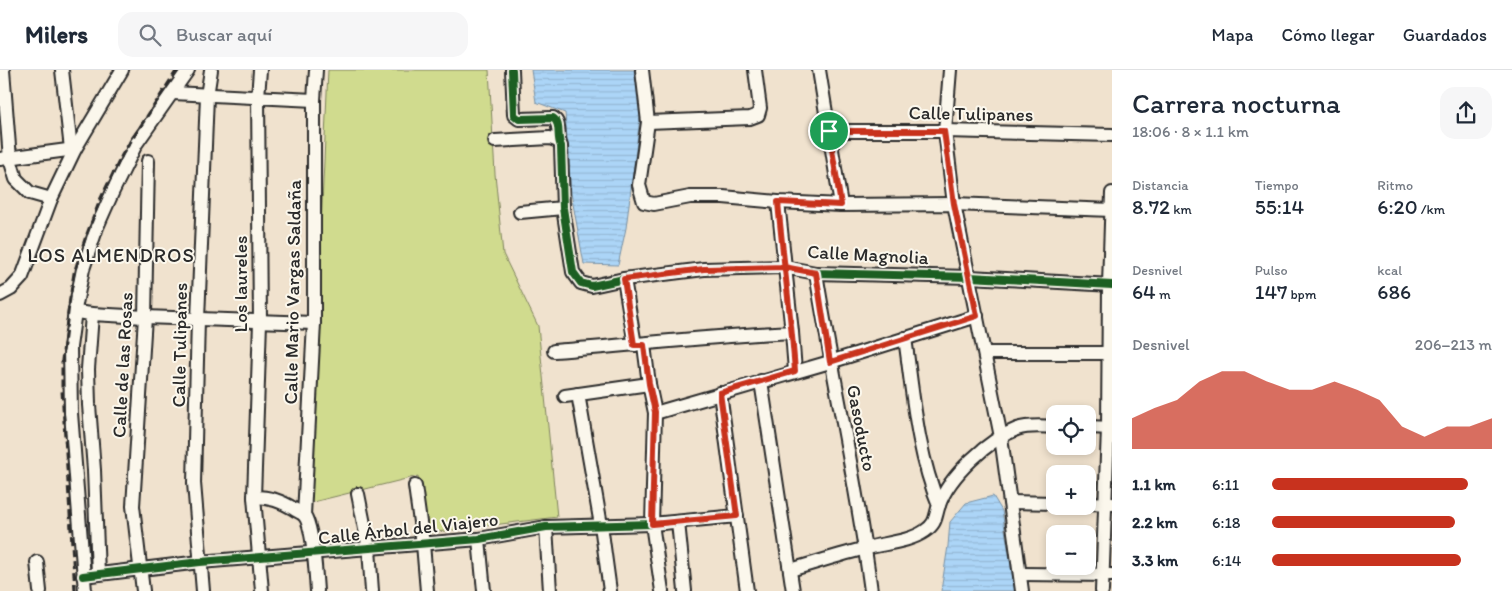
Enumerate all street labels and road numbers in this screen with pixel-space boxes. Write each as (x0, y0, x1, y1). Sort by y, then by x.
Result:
street label: Calle Tulipanes (908, 101, 1034, 126)
street label: Calle Mario Vargas Saldaña (279, 179, 306, 405)
street label: Los laureles (229, 236, 252, 332)
street label: Calle Magnolia (807, 240, 929, 269)
street label: Calle Tulipanes (167, 282, 192, 408)
street label: Calle de las Rosas (107, 292, 138, 439)
street label: Gasoducto (842, 383, 881, 473)
street label: Calle Árbol del Viajero (317, 508, 499, 549)

